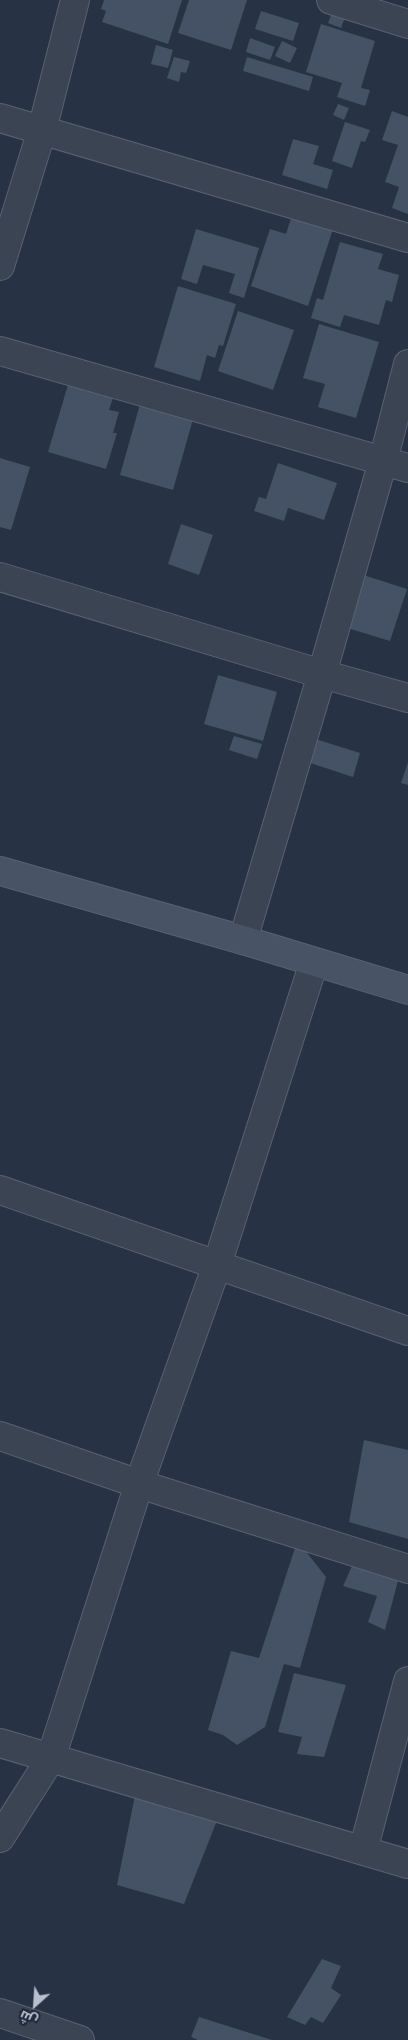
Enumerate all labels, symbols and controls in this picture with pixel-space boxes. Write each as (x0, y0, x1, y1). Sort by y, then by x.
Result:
north arrow (10, 1980, 60, 2030)
text: ش (16, 2006, 40, 2031)

